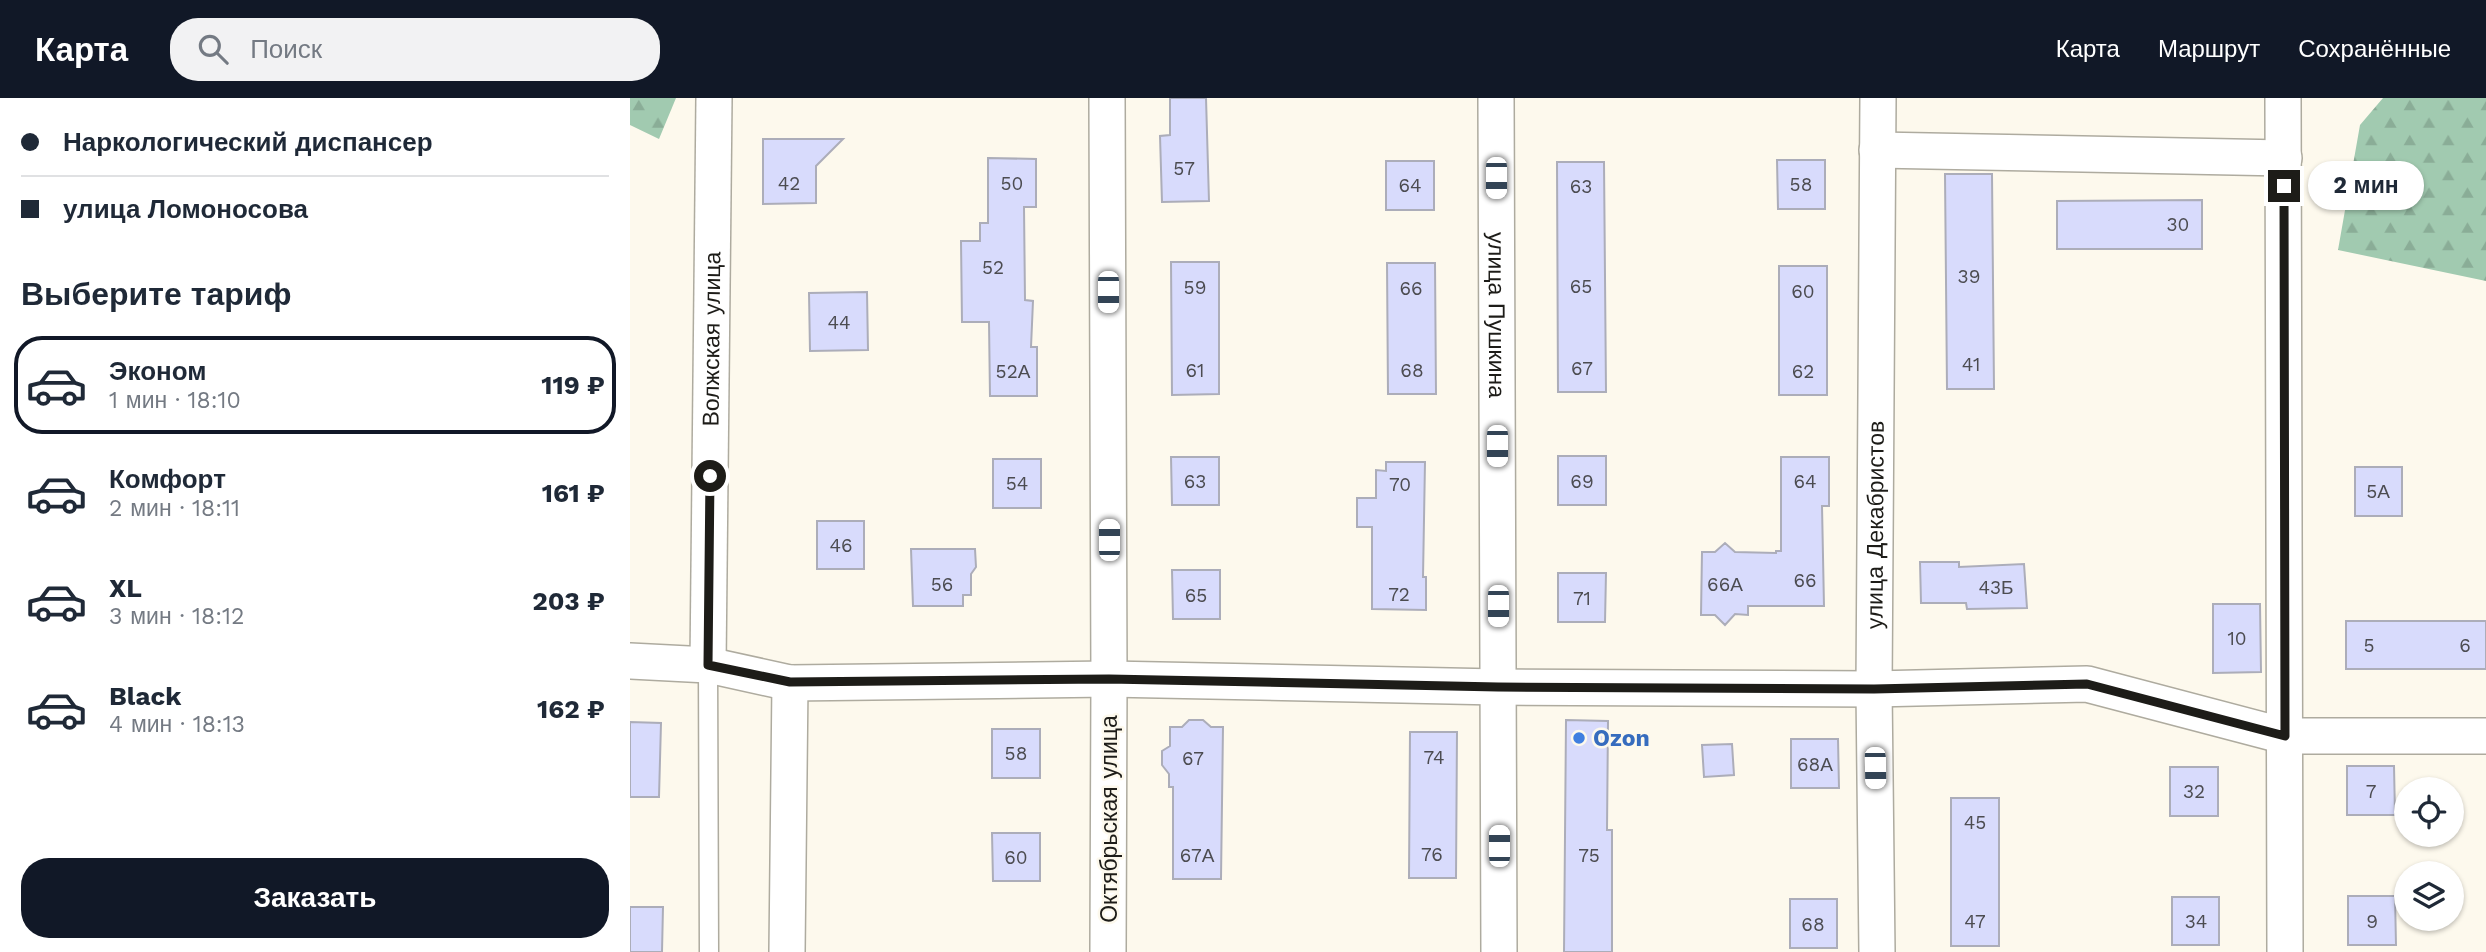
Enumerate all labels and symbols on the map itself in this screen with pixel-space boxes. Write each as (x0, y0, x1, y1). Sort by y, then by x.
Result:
house number: 57 (1173, 157, 1195, 180)
car (1486, 157, 1507, 199)
callout: 2 мин (2308, 162, 2424, 210)
route end (2268, 170, 2300, 202)
house number: 42 (778, 172, 800, 195)
house number: 50 (1001, 172, 1023, 195)
house number: 58 (1790, 173, 1812, 196)
house number: 64 (1398, 174, 1422, 197)
house number: 63 (1570, 175, 1592, 198)
house number: 30 (2167, 213, 2189, 236)
street label: улица Пушкина (1482, 232, 1510, 398)
street label: Волжская улица (698, 251, 726, 427)
house number: 52 (982, 256, 1004, 279)
house number: 39 (1958, 265, 1980, 288)
car (1098, 271, 1119, 313)
house number: 65 (1570, 275, 1592, 298)
house number: 59 (1184, 276, 1206, 299)
house number: 66 (1399, 277, 1423, 300)
house number: 60 (1791, 280, 1815, 303)
house number: 44 (827, 311, 851, 334)
house number: 41 (1962, 353, 1980, 376)
house number: 67 (1571, 357, 1593, 380)
house number: 61 (1186, 359, 1204, 382)
house number: 68 (1400, 359, 1424, 382)
house number: 52А (996, 360, 1031, 383)
house number: 62 (1792, 360, 1814, 383)
street label: улица Декабристов (1861, 421, 1890, 629)
car (1487, 425, 1508, 467)
route start (694, 460, 726, 492)
house number: 63 (1184, 470, 1206, 493)
house number: 69 (1570, 470, 1594, 493)
house number: 64 (1793, 470, 1817, 493)
house number: 54 (1006, 472, 1028, 495)
house number: 70 (1389, 473, 1411, 496)
house number: 5А (2366, 480, 2390, 503)
car (1099, 519, 1120, 561)
house number: 46 (829, 534, 853, 557)
house number: 66 (1793, 569, 1817, 592)
house number: 56 (931, 573, 953, 596)
house number: 66А (1707, 573, 1743, 596)
house number: 43Б (1978, 576, 2014, 599)
house number: 72 (1388, 583, 1410, 606)
house number: 65 (1185, 584, 1207, 607)
car (1488, 585, 1509, 627)
house number: 71 (1573, 587, 1591, 610)
house number: 10 (2227, 627, 2247, 650)
house number: 5 (2363, 634, 2375, 657)
house number: 6 (2459, 634, 2471, 657)
street label: Октябрьская улица (1096, 715, 1123, 923)
place label: Ozon (1593, 725, 1650, 752)
marker: Ozon (1571, 730, 1587, 746)
house number: 58 (1005, 742, 1027, 765)
house number: 74 (1424, 746, 1445, 769)
house number: 67 (1182, 747, 1204, 770)
car (1865, 747, 1886, 789)
house number: 68А (1797, 753, 1833, 776)
house number: 32 (2183, 780, 2205, 803)
house number: 7 (2366, 780, 2376, 803)
house number: 45 (1964, 811, 1986, 834)
car (1489, 825, 1510, 867)
house number: 76 (1421, 843, 1443, 866)
house number: 67А (1180, 844, 1215, 867)
house number: 75 (1578, 844, 1600, 867)
house number: 60 (1004, 846, 1028, 869)
house number: 47 (1964, 910, 1986, 933)
house number: 34 (2185, 910, 2207, 933)
house number: 9 (2366, 910, 2378, 933)
house number: 68 (1801, 913, 1825, 936)

